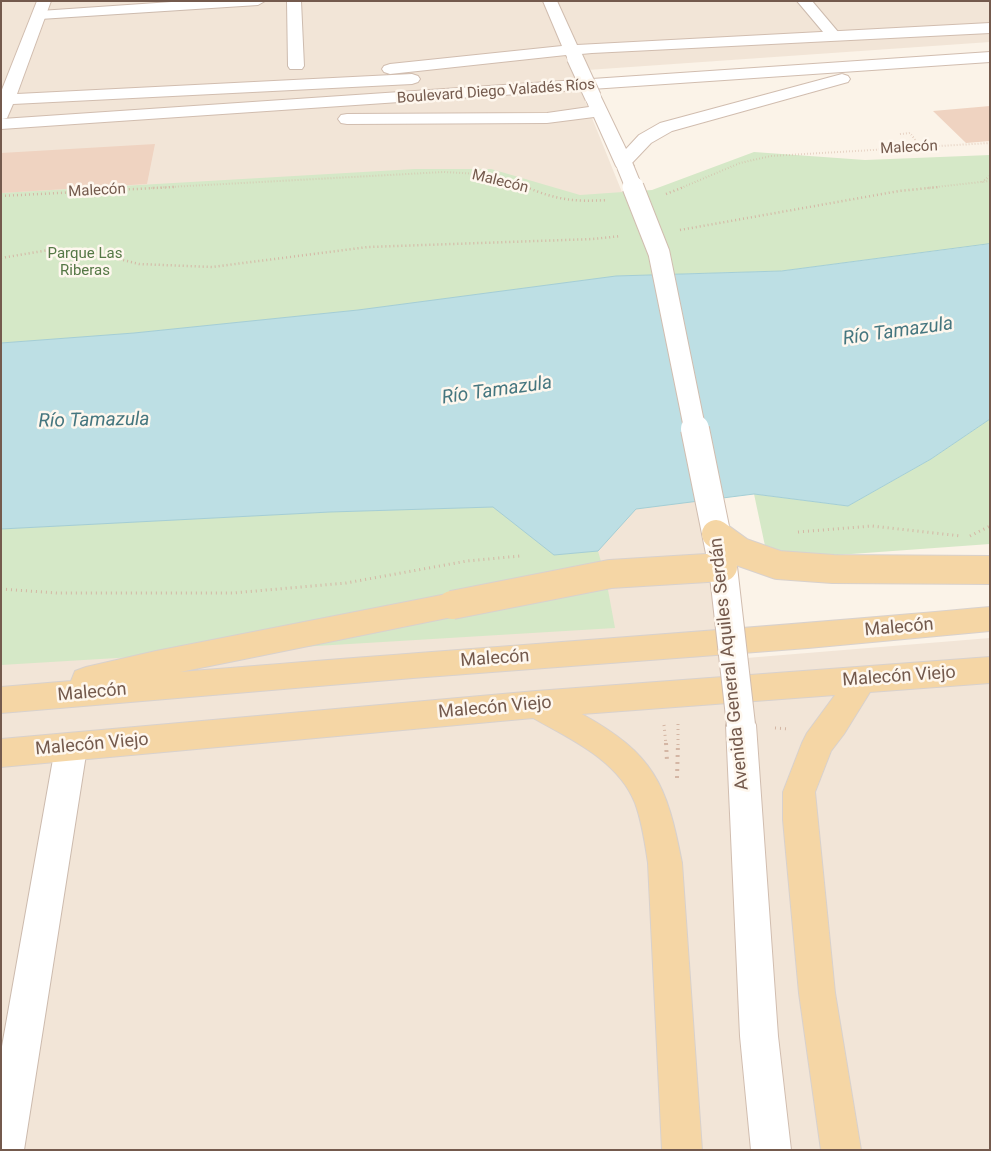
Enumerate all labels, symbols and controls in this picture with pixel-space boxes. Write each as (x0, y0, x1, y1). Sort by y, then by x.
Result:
street label: Boulevard Diego Valadés Ríos (396, 76, 596, 108)
street label: Malecón (880, 138, 938, 158)
street label: Malecón (470, 166, 530, 198)
street label: Malecón (68, 181, 126, 201)
park label: Parque Las Riberas (48, 245, 122, 280)
water label: Río Tamazula (841, 313, 955, 351)
water label: Río Tamazula (440, 372, 554, 410)
water label: Río Tamazula (38, 409, 150, 433)
street label: Avenida General Aquiles Serdán (706, 537, 754, 791)
street label: Malecón (864, 614, 934, 642)
street label: Malecón (460, 646, 530, 672)
street label: Malecón Viejo (842, 662, 956, 692)
street label: Malecón (57, 679, 127, 707)
street label: Malecón Viejo (438, 692, 552, 724)
street label: Malecón Viejo (35, 729, 149, 761)

